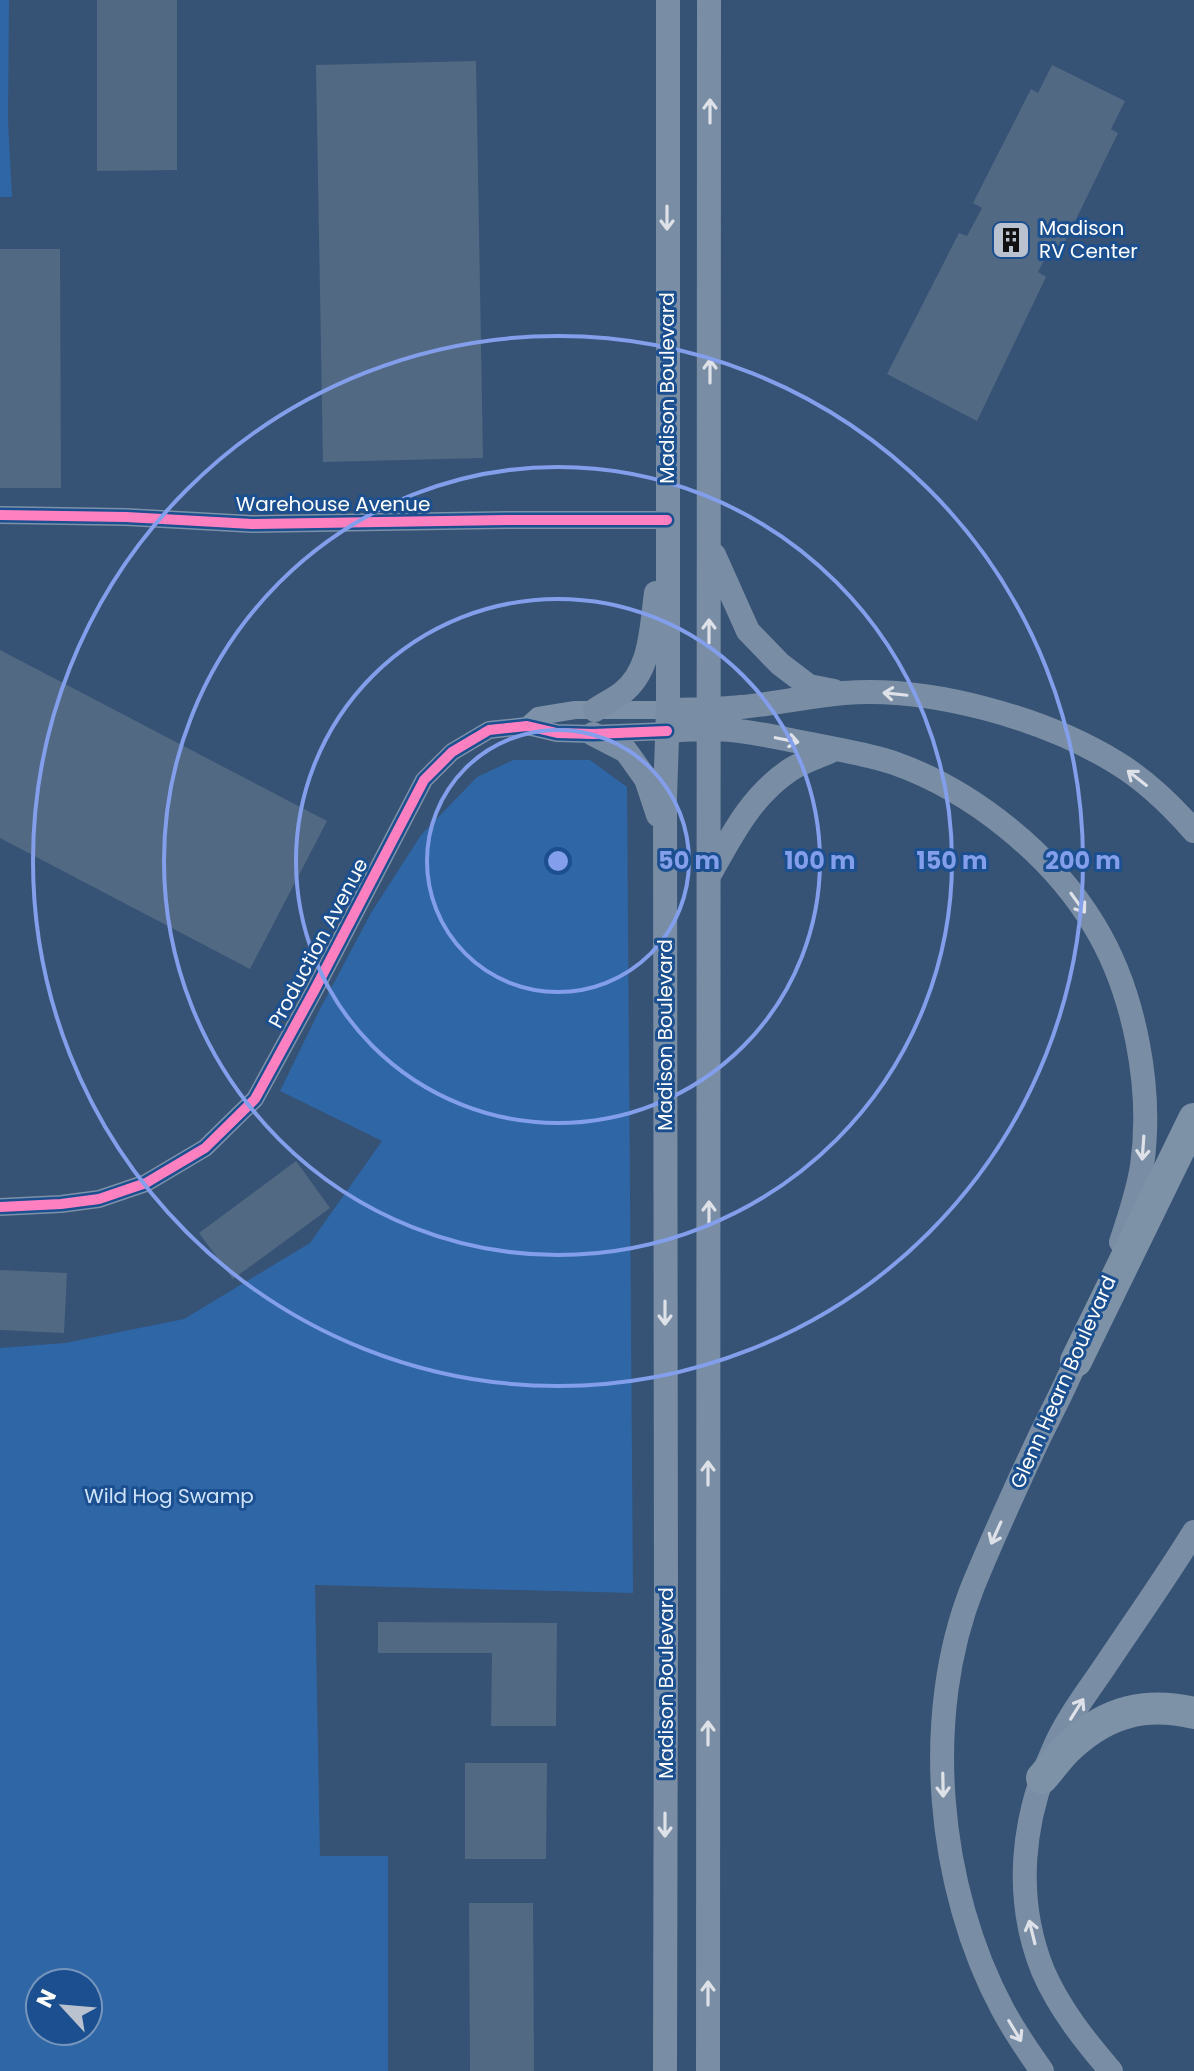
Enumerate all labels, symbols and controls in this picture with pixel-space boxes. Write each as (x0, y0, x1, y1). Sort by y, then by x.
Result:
one-way arrow (702, 98, 718, 125)
one-way arrow (659, 204, 675, 231)
place label: Madison RV Center (1039, 214, 1138, 265)
building icon: Madison RV Center (990, 219, 1032, 261)
street label: Madison Boulevard (653, 292, 681, 484)
one-way arrow (702, 358, 718, 385)
street label: Warehouse Avenue (236, 490, 430, 518)
one-way arrow (701, 618, 717, 645)
one-way arrow (882, 686, 909, 701)
one-way arrow (773, 733, 799, 748)
one-way arrow (1127, 769, 1148, 787)
text: 50 m (658, 844, 720, 877)
text: 100 m (785, 844, 855, 877)
text: 150 m (917, 844, 987, 877)
text: 200 m (1045, 844, 1121, 877)
centre of rings (544, 847, 572, 875)
street label: Production Avenue (261, 853, 375, 1033)
one-way arrow (1069, 891, 1086, 913)
street label: Madison Boulevard (651, 939, 679, 1131)
one-way arrow (1135, 1134, 1150, 1161)
one-way arrow (701, 1200, 717, 1227)
street label: Glenn Hearn Boulevard (1003, 1271, 1123, 1493)
one-way arrow (657, 1299, 673, 1326)
one-way arrow (700, 1460, 716, 1487)
park label: Wild Hog Swamp (84, 1482, 254, 1510)
one-way arrow (988, 1520, 1003, 1545)
street label: Madison Boulevard (652, 1587, 680, 1779)
one-way arrow (1069, 1698, 1085, 1721)
one-way arrow (700, 1720, 716, 1747)
one-way arrow (935, 1771, 951, 1798)
one-way arrow (657, 1811, 673, 1838)
one-way arrow (1024, 1919, 1039, 1945)
north arrow (24, 1967, 104, 2047)
one-way arrow (700, 1980, 716, 2007)
text: N (29, 1984, 64, 2013)
one-way arrow (1008, 2019, 1024, 2042)

